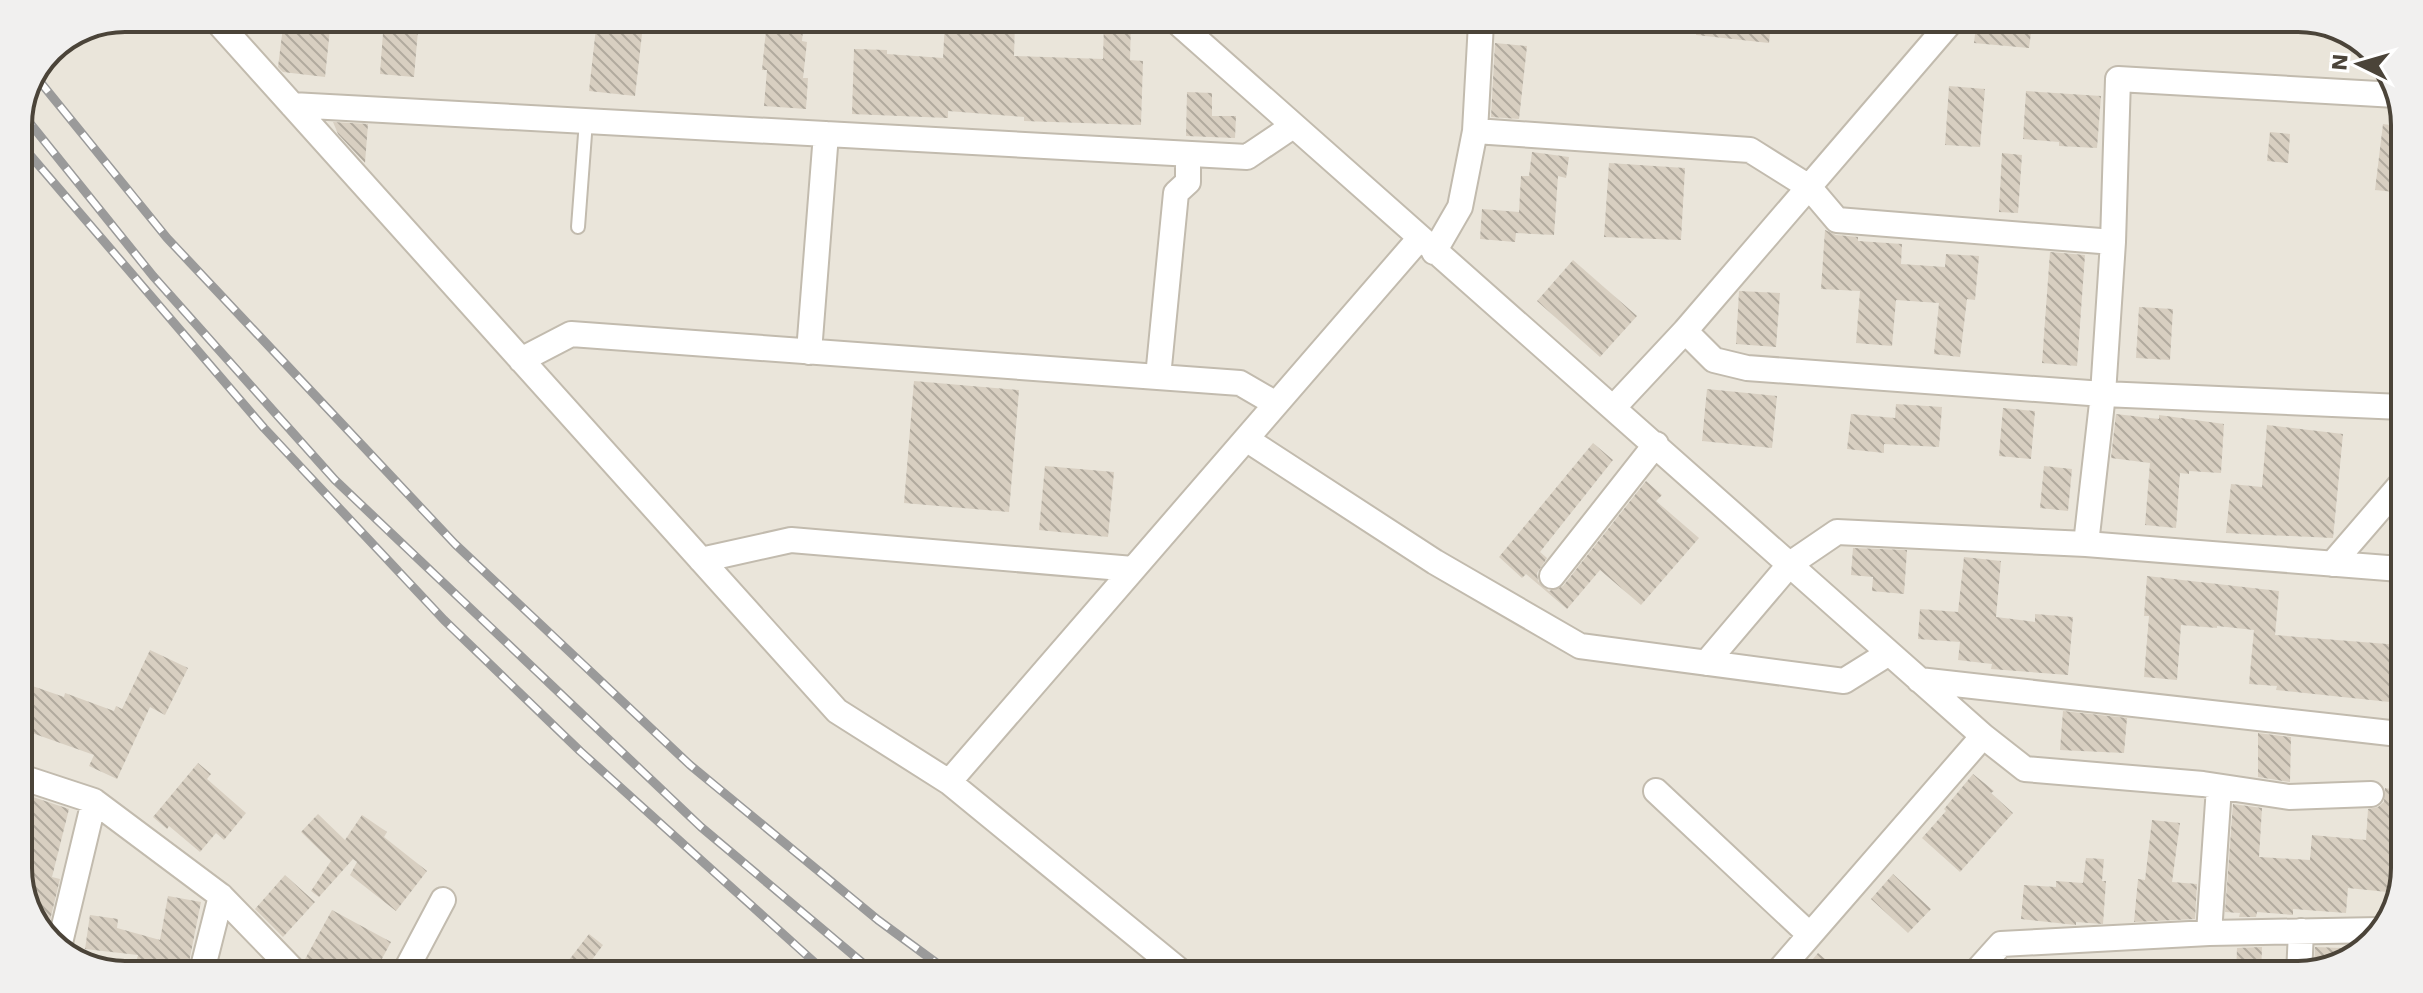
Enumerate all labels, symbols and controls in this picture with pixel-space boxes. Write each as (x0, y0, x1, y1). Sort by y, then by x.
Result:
north arrow (2319, 24, 2399, 104)
text: N (2326, 53, 2353, 72)

